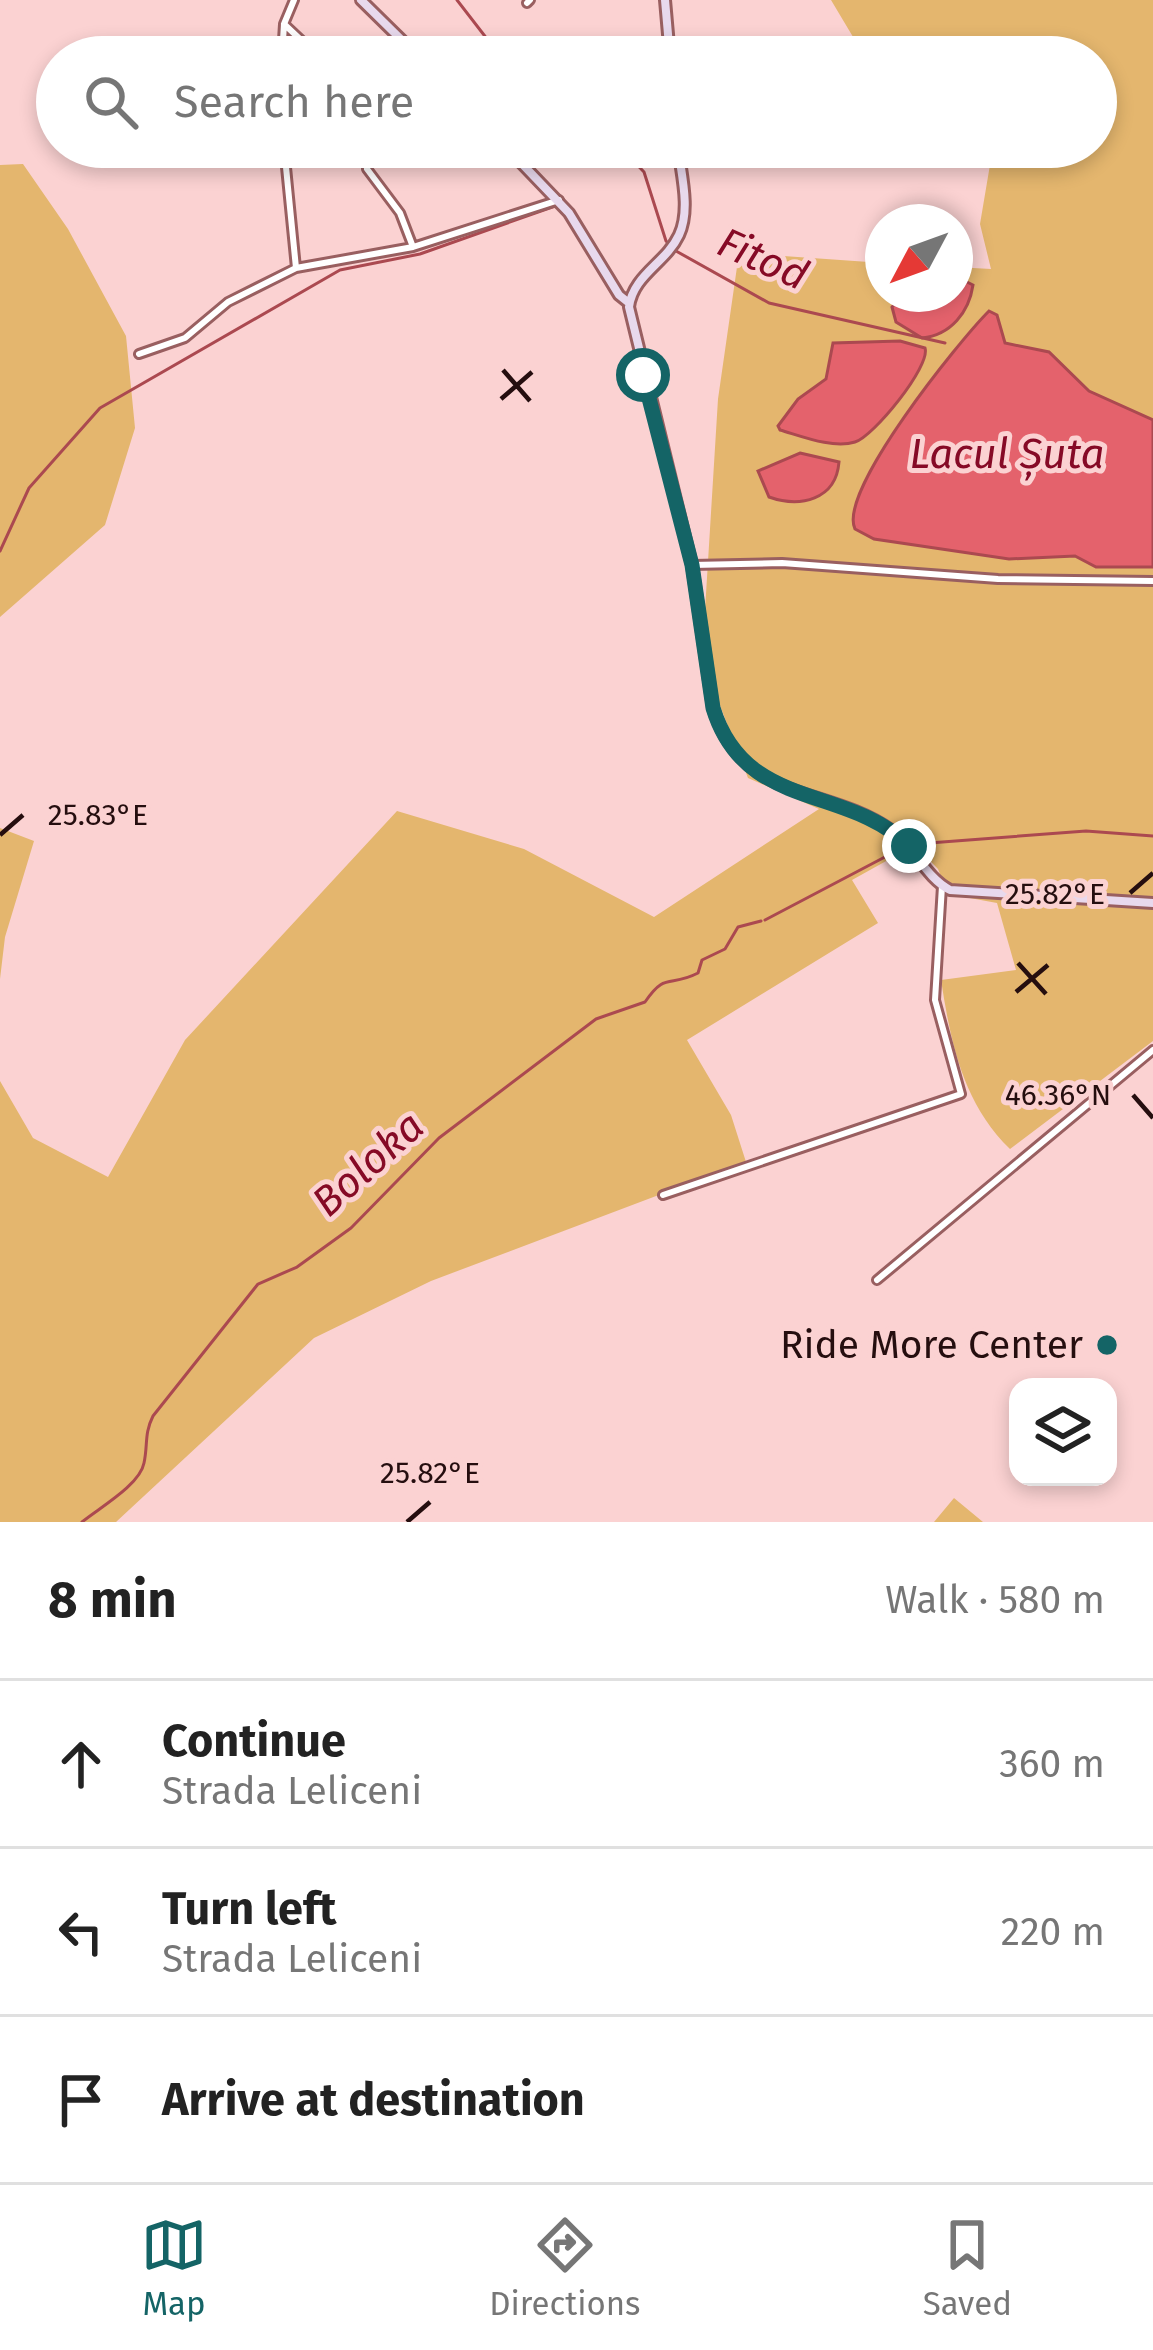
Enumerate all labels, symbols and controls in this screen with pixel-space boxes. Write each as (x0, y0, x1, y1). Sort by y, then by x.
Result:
search box (36, 36, 1117, 168)
icon: search (78, 69, 144, 135)
text: Search here (174, 75, 414, 129)
north arrow (865, 204, 973, 312)
water label: Fitod (710, 217, 816, 301)
route start (616, 348, 670, 402)
water label: Lacul Șuta (910, 429, 1104, 481)
text: 25.83°E (48, 797, 148, 833)
route end (882, 819, 936, 873)
text: 25.82°E (1005, 876, 1105, 912)
text: 46.36°N (1005, 1077, 1111, 1113)
water label: Boloka (302, 1101, 434, 1227)
place label: Ride More Center (780, 1322, 1083, 1368)
marker: Ride More Center (1094, 1332, 1120, 1358)
map controls (1009, 1378, 1117, 1486)
button: layers (1009, 1378, 1117, 1486)
text: 25.82°E (380, 1455, 480, 1491)
text: 8 min (48, 1569, 177, 1631)
text: Walk · 580 m (885, 1577, 1105, 1623)
text: Continue (162, 1714, 346, 1768)
icon: ahead (48, 1731, 114, 1797)
text: 360 m (999, 1741, 1105, 1787)
text: Strada Leliceni (162, 1768, 422, 1814)
text: Turn left (162, 1882, 336, 1936)
icon: left (48, 1899, 114, 1965)
text: 220 m (1001, 1909, 1105, 1955)
text: Strada Leliceni (162, 1936, 422, 1982)
icon: arrive (48, 2067, 114, 2133)
text: Arrive at destination (162, 2073, 585, 2127)
tab: Map (141, 2212, 207, 2324)
tab: Directions (489, 2212, 641, 2324)
tab: Saved (923, 2212, 1012, 2324)

